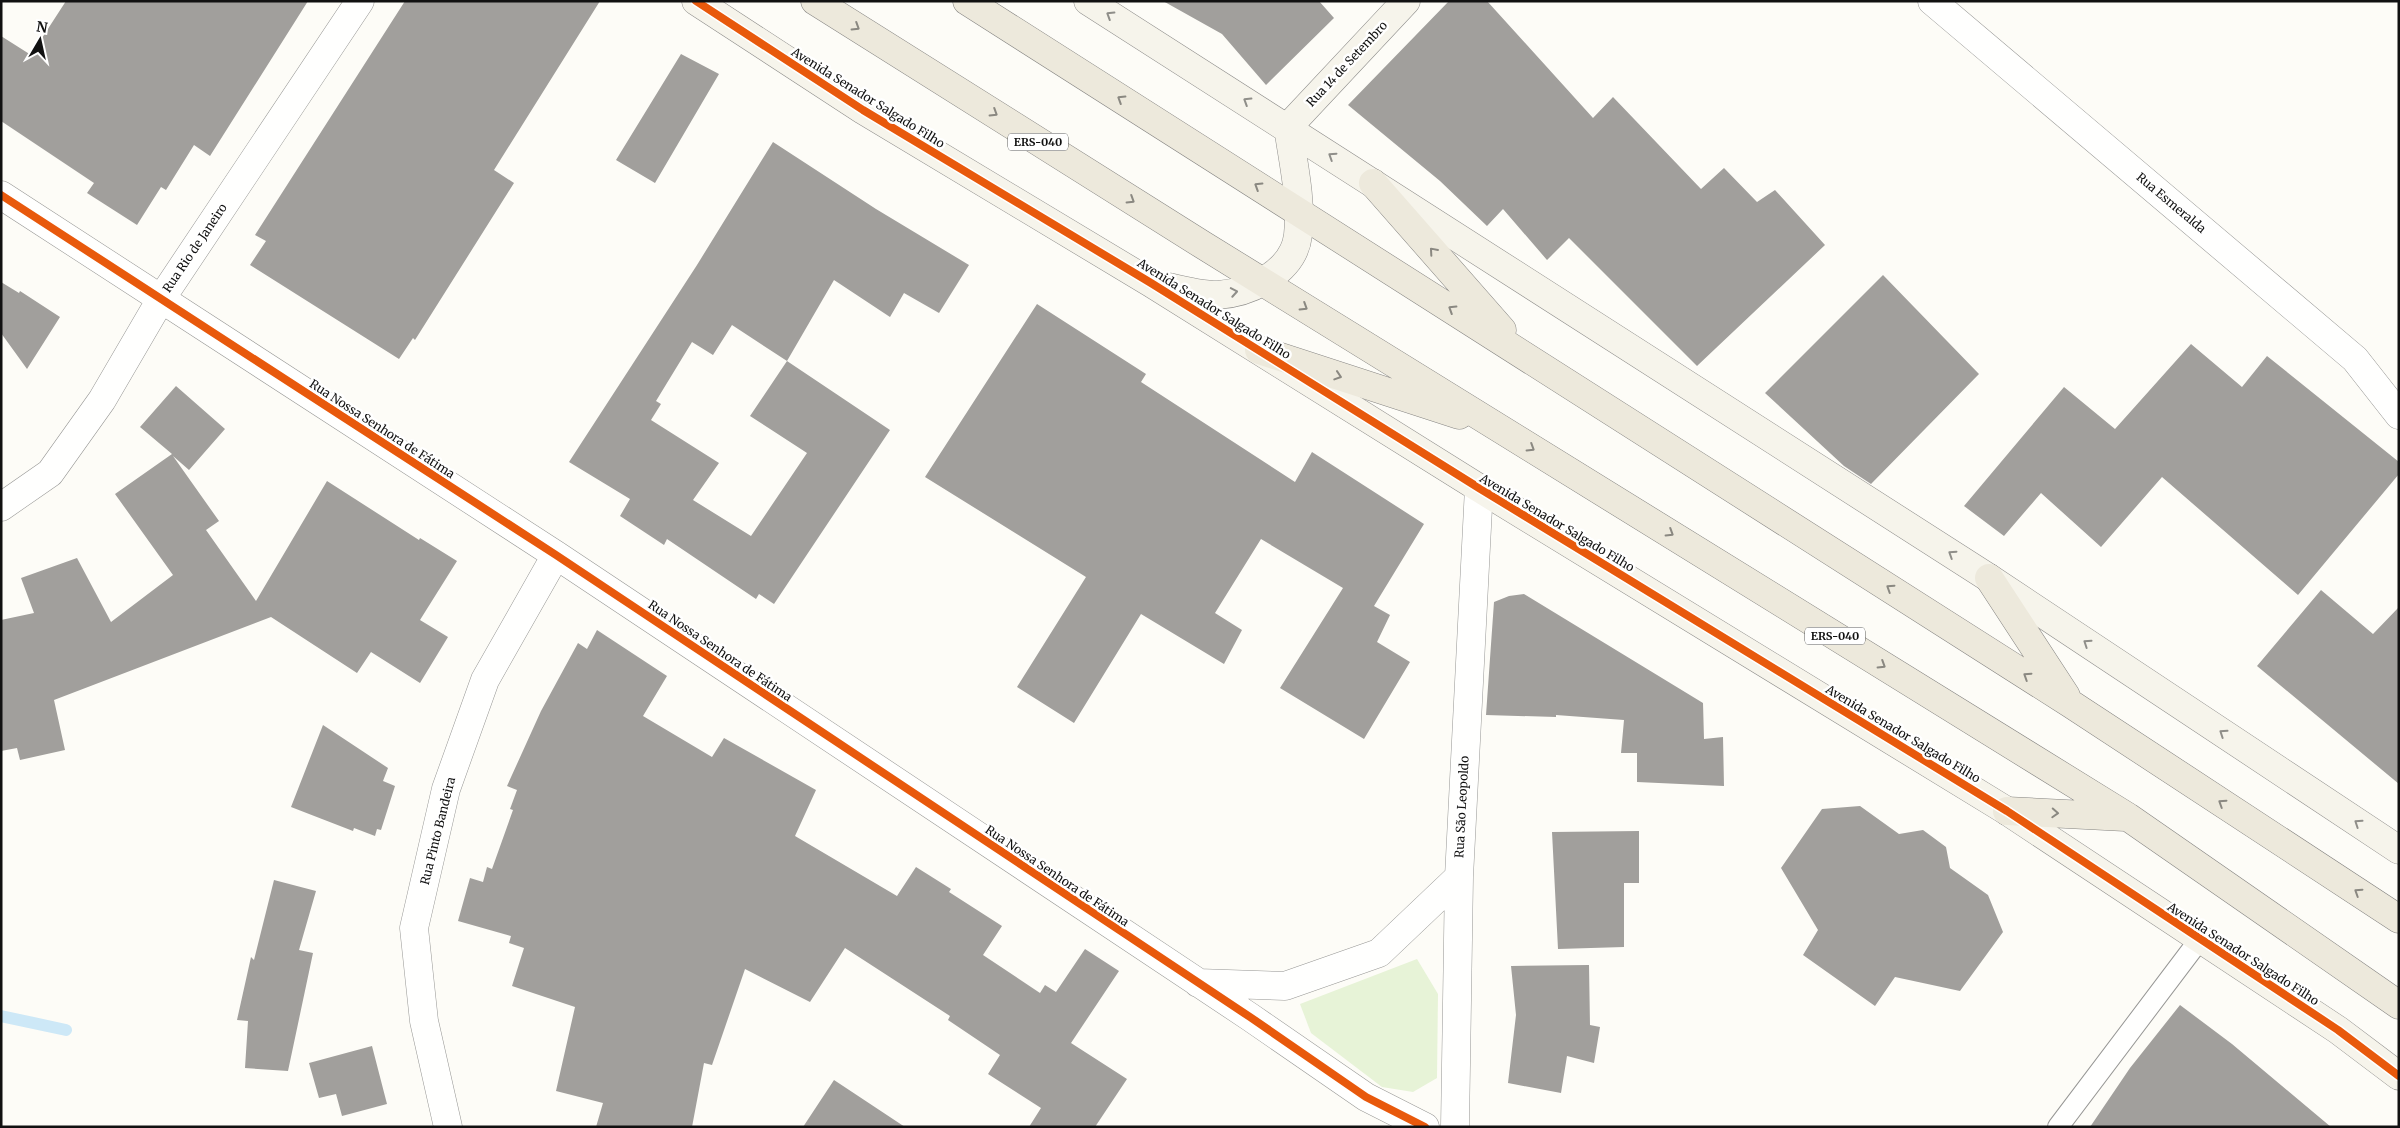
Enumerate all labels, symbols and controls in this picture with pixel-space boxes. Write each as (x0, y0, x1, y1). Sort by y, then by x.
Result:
one-way arrow (1106, 11, 1115, 21)
north arrow (15, 15, 65, 65)
text: N (35, 17, 49, 37)
street label: Rua 14 de Setembro (1303, 18, 1390, 110)
one-way arrow (850, 21, 859, 30)
street label: Avenida Senador Salgado Filho (788, 44, 948, 151)
one-way arrow (1117, 95, 1126, 105)
one-way arrow (1243, 98, 1252, 108)
one-way arrow (988, 107, 997, 117)
road number: ERS-040 (1008, 134, 1068, 150)
one-way arrow (1329, 153, 1338, 162)
street label: Rua Esmeralda (2134, 169, 2210, 236)
one-way arrow (1254, 182, 1263, 192)
one-way arrow (1126, 193, 1135, 203)
street label: Rua Rio de Janeiro (159, 200, 230, 295)
one-way arrow (1430, 248, 1439, 257)
street label: Avenida Senador Salgado Filho (1134, 255, 1294, 362)
one-way arrow (1229, 287, 1238, 297)
one-way arrow (1299, 300, 1308, 310)
one-way arrow (1449, 306, 1458, 315)
one-way arrow (1334, 370, 1342, 380)
street label: Rua Nossa Senhora de Fátima (307, 376, 458, 481)
one-way arrow (1526, 442, 1535, 451)
street label: Avenida Senador Salgado Filho (1476, 470, 1637, 575)
one-way arrow (1664, 527, 1673, 537)
one-way arrow (1948, 551, 1957, 560)
one-way arrow (1887, 585, 1896, 595)
street label: Rua Nossa Senhora de Fátima (646, 597, 795, 705)
road number: ERS-040 (1805, 628, 1865, 644)
one-way arrow (2084, 640, 2093, 649)
one-way arrow (1877, 659, 1886, 668)
one-way arrow (2024, 673, 2033, 682)
street label: Avenida Senador Salgado Filho (1822, 681, 1983, 786)
one-way arrow (2219, 730, 2229, 739)
street label: Rua São Leopoldo (1451, 755, 1472, 858)
street label: Rua Pinto Bandeira (417, 775, 458, 886)
one-way arrow (2219, 800, 2228, 809)
one-way arrow (2052, 808, 2060, 819)
one-way arrow (2354, 820, 2364, 829)
street label: Rua Nossa Senhora de Fátima (983, 822, 1132, 930)
one-way arrow (2354, 889, 2364, 898)
street label: Avenida Senador Salgado Filho (2164, 898, 2322, 1008)

